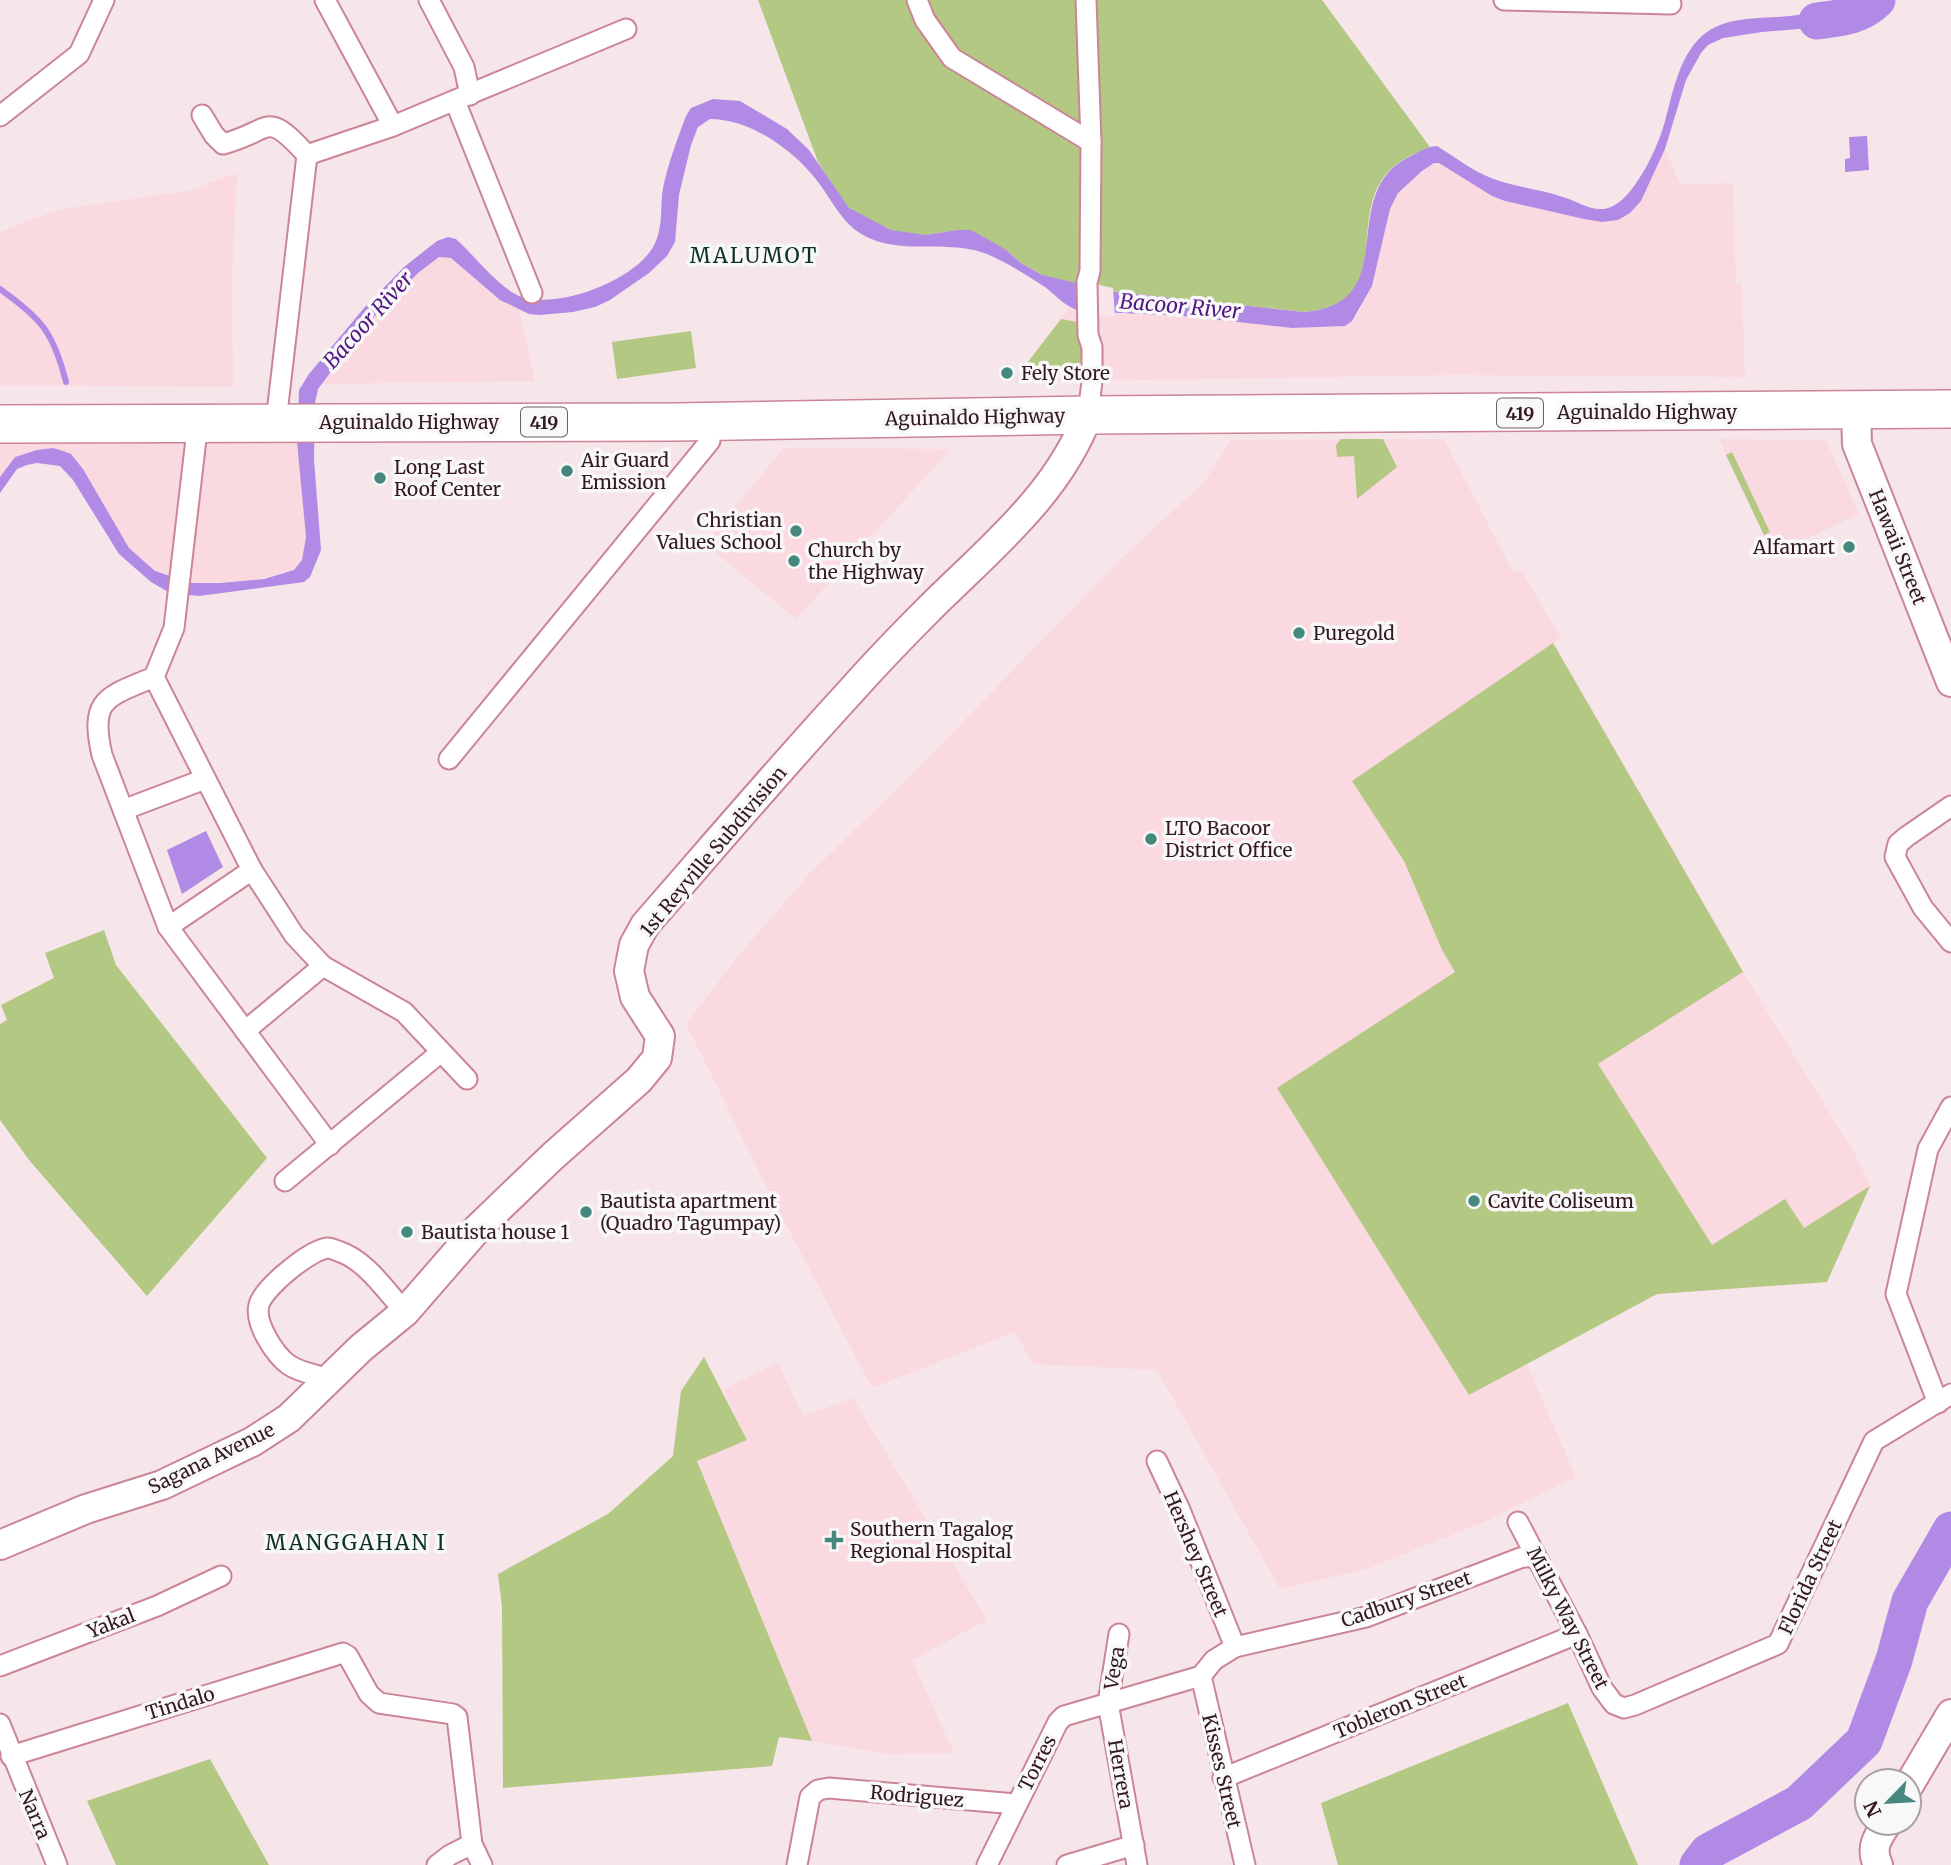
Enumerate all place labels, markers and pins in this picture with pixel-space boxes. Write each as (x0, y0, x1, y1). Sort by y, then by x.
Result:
place label: Fely Store (1021, 361, 1110, 385)
marker: Fely Store (999, 365, 1015, 381)
place label: Air Guard Emission (580, 448, 669, 494)
place label: Long Last Roof Center (394, 455, 502, 501)
marker: Air Guard Emission (559, 463, 575, 479)
marker: Long Last Roof Center (372, 470, 388, 486)
place label: Christian Values School (656, 508, 782, 554)
marker: Christian Values School (788, 523, 804, 539)
place label: Alfamart (1752, 535, 1836, 559)
place label: Church by the Highway (808, 538, 924, 584)
marker: Alfamart (1841, 539, 1857, 555)
marker: Church by the Highway (786, 553, 802, 569)
place label: Puregold (1313, 621, 1395, 645)
marker: Puregold (1291, 625, 1307, 641)
place label: LTO Bacoor District Office (1165, 816, 1293, 862)
marker: LTO Bacoor District Office (1143, 831, 1159, 847)
place label: Bautista apartment (Quadro Tagumpay) (600, 1189, 781, 1235)
place label: Cavite Coliseum (1488, 1189, 1634, 1213)
marker: Cavite Coliseum (1466, 1193, 1482, 1209)
marker: Bautista apartment (Quadro Tagumpay) (578, 1204, 594, 1220)
place label: Bautista house 1 (421, 1220, 569, 1244)
marker: Bautista house 1 (399, 1224, 415, 1240)
place label: Southern Tagalog Regional Hospital (850, 1517, 1014, 1563)
marker: Southern Tagalog Regional Hospital (824, 1530, 844, 1550)

